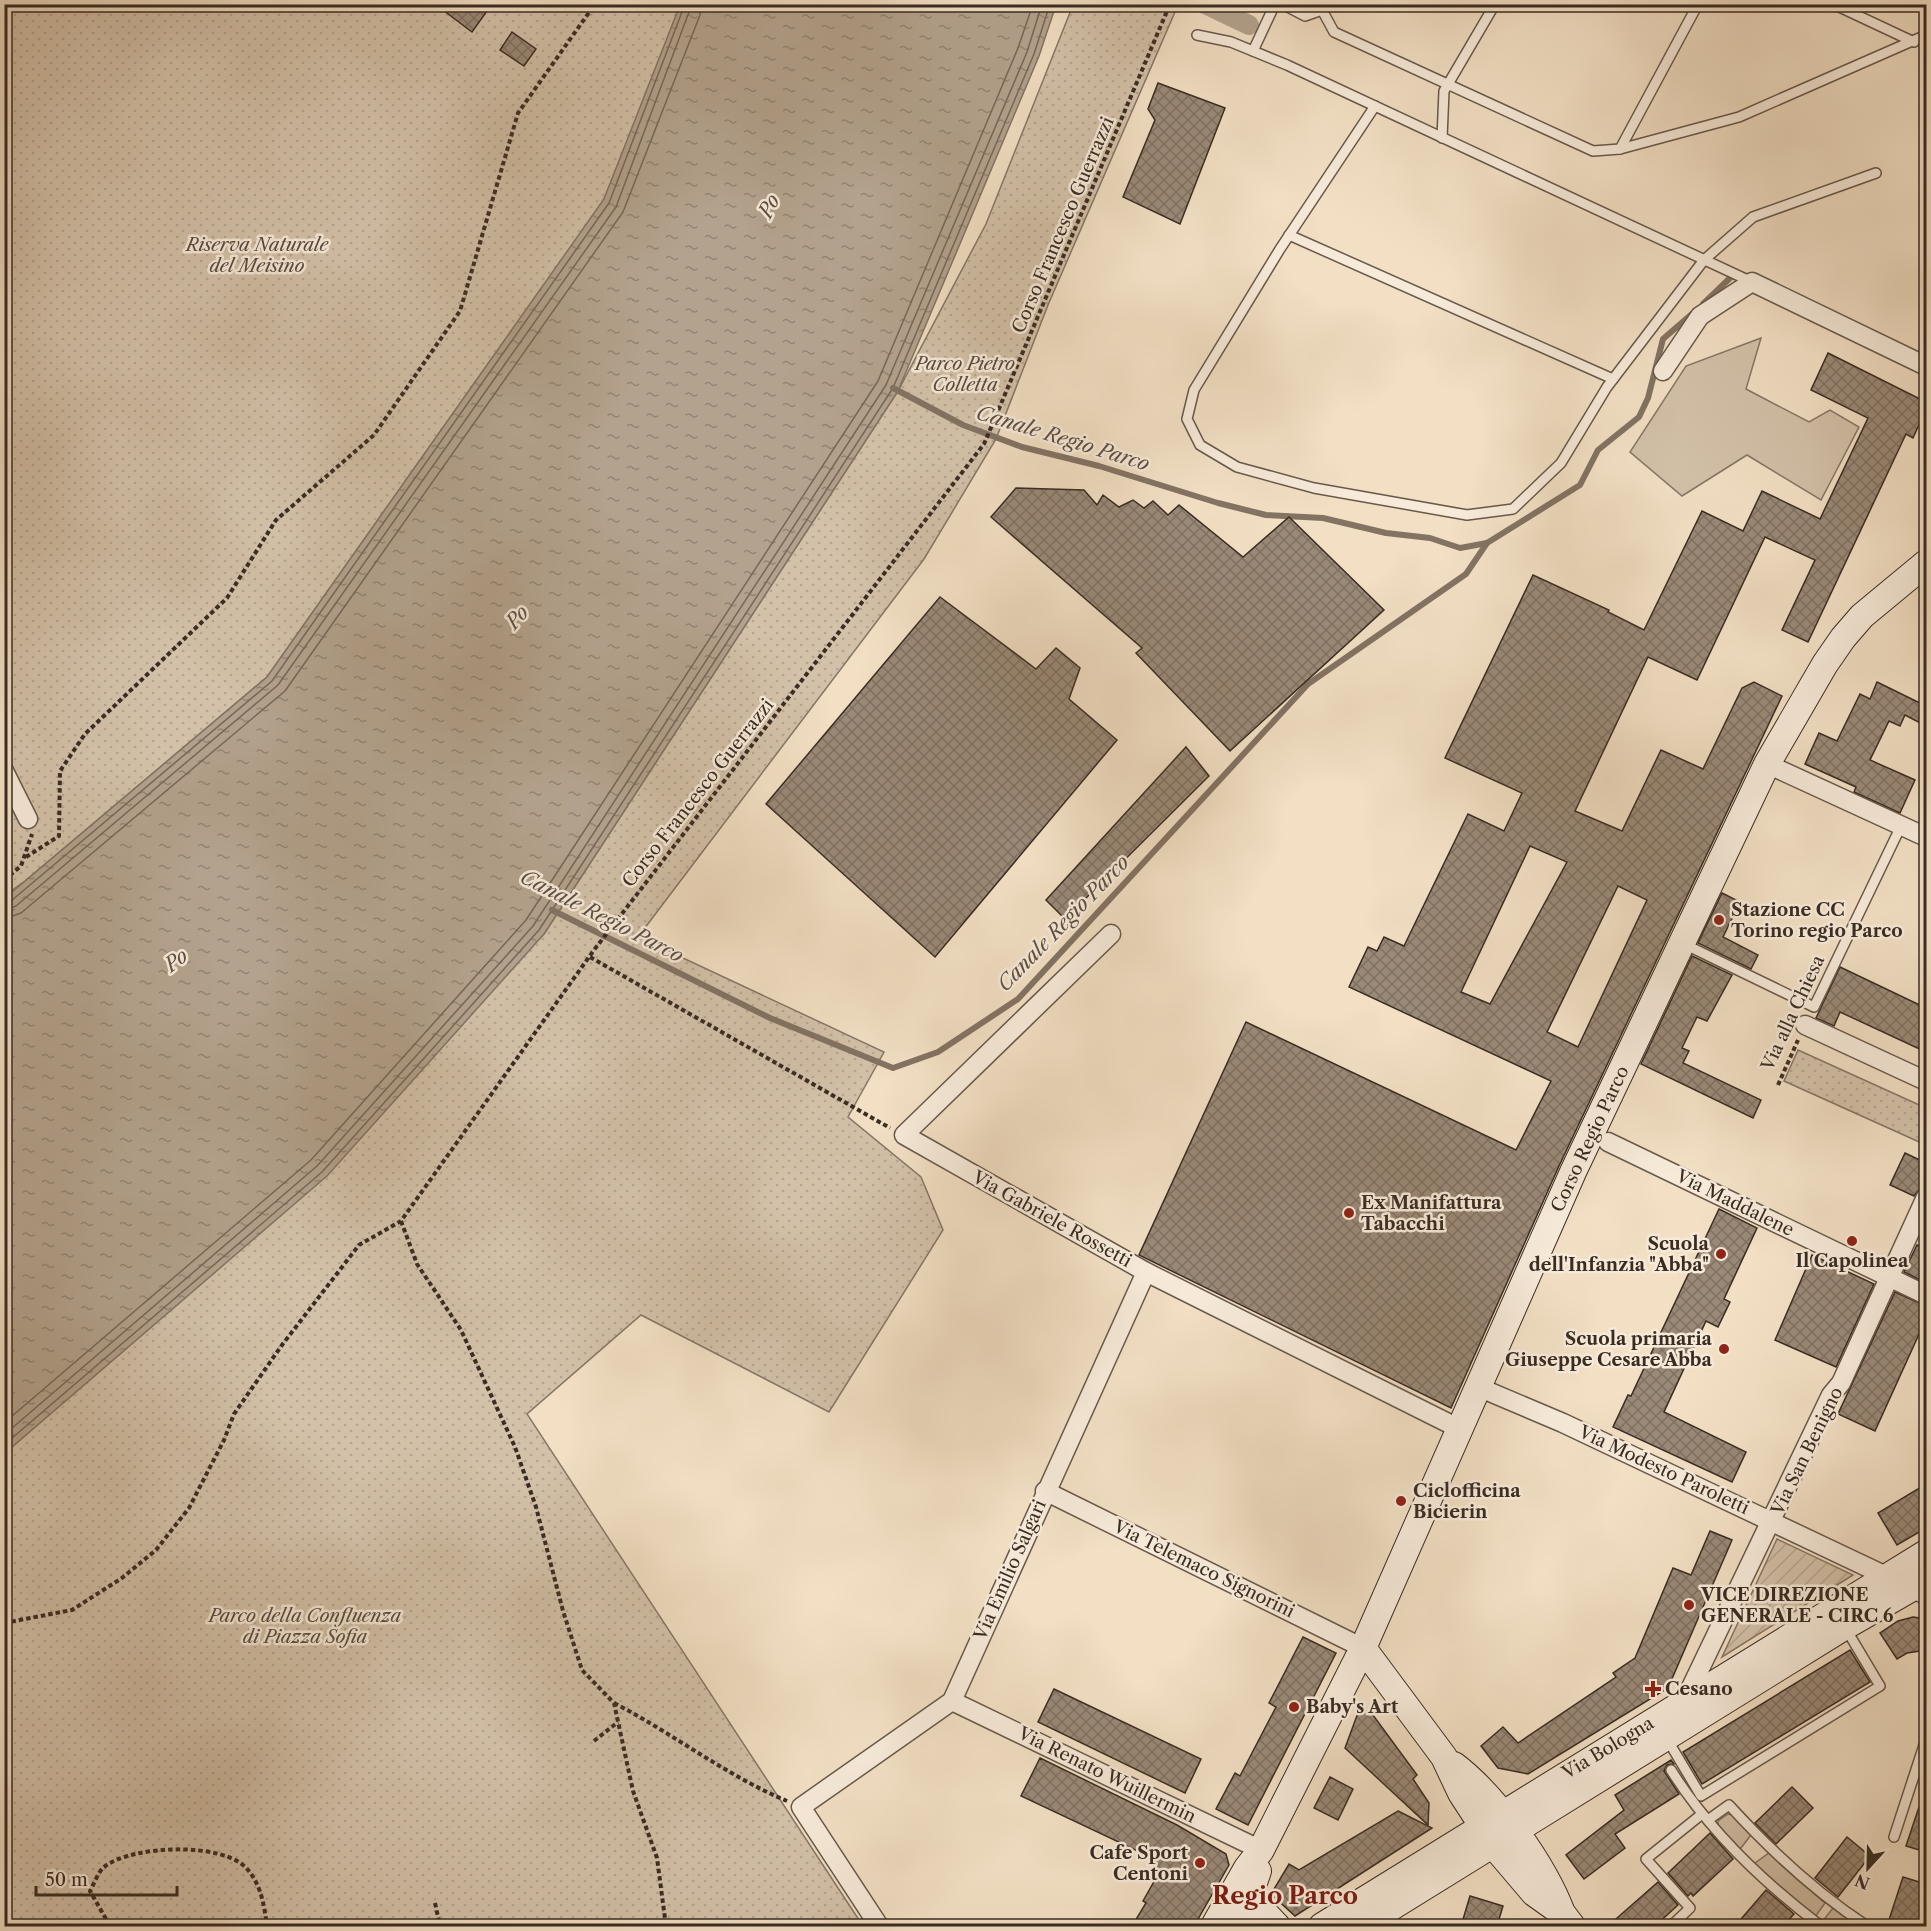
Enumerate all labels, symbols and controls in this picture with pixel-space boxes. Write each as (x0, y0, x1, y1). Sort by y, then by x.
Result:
street label: Corso Francesco Guerrazzi (1007, 113, 1119, 337)
water label: Po (752, 190, 785, 223)
park label: Riserva Naturale del Meisino (184, 234, 329, 277)
park label: Parco Pietro Colletta (913, 353, 1015, 396)
water label: Canale Regio Parco (974, 400, 1152, 476)
water label: Po (499, 600, 534, 635)
street label: Corso Francesco Guerrazzi (618, 694, 779, 892)
water label: Canale Regio Parco (992, 850, 1134, 996)
water label: Canale Regio Parco (517, 865, 687, 967)
place label: Stazione CC Torino regio Parco (1731, 899, 1903, 942)
marker: Stazione CC Torino regio Parco (1712, 913, 1726, 927)
water label: Po (158, 943, 192, 978)
street label: Via alla Chiesa (1756, 951, 1830, 1075)
street label: Corso Regio Parco (1546, 1062, 1634, 1216)
street label: Via Maddalene (1672, 1165, 1797, 1241)
street label: Via Gabriele Rossetti (968, 1166, 1136, 1272)
place label: Ex Manifattura Tabacchi (1361, 1192, 1502, 1235)
marker: Ex Manifattura Tabacchi (1342, 1206, 1356, 1220)
place label: Scuola dell'Infanzia "Abba" (1529, 1233, 1710, 1276)
marker: Il Capolinea (1845, 1234, 1859, 1248)
marker: Scuola dell'Infanzia "Abba" (1714, 1247, 1728, 1261)
place label: Il Capolinea (1795, 1250, 1909, 1272)
place label: Scuola primaria Giuseppe Cesare Abba (1505, 1328, 1713, 1371)
marker: Scuola primaria Giuseppe Cesare Abba (1717, 1342, 1731, 1356)
street label: Via San Benigno (1766, 1383, 1848, 1520)
street label: Via Modesto Paroletti (1574, 1420, 1753, 1519)
place label: Ciclofficina Bicierin (1413, 1480, 1521, 1523)
marker: Ciclofficina Bicierin (1394, 1494, 1408, 1508)
street label: Via Emilio Salgari (969, 1496, 1051, 1645)
street label: Via Telemaco Signorini (1109, 1515, 1299, 1623)
place label: VICE DIREZIONE GENERALE - CIRC 6 (1700, 1584, 1894, 1627)
marker: VICE DIREZIONE GENERALE - CIRC 6 (1682, 1598, 1696, 1612)
park label: Parco della Confluenza di Piazza Sofia (207, 1605, 401, 1648)
place label: Cesano (1665, 1678, 1733, 1700)
marker: Cesano (1646, 1682, 1660, 1696)
place label: Baby's Art (1306, 1696, 1399, 1718)
marker: Baby's Art (1287, 1700, 1301, 1714)
street label: Via Bologna (1557, 1712, 1658, 1784)
street label: Via Renato Wuillermin (1014, 1722, 1200, 1828)
north arrow (1838, 1838, 1898, 1898)
place label: Cafe Sport Centoni (1090, 1842, 1189, 1885)
marker: Cafe Sport Centoni (1193, 1856, 1207, 1870)
scale bar (36, 1859, 177, 1897)
text: 50 m (45, 1869, 88, 1891)
text: N (1852, 1870, 1873, 1894)
district label: Regio Parco (1212, 1881, 1358, 1910)

